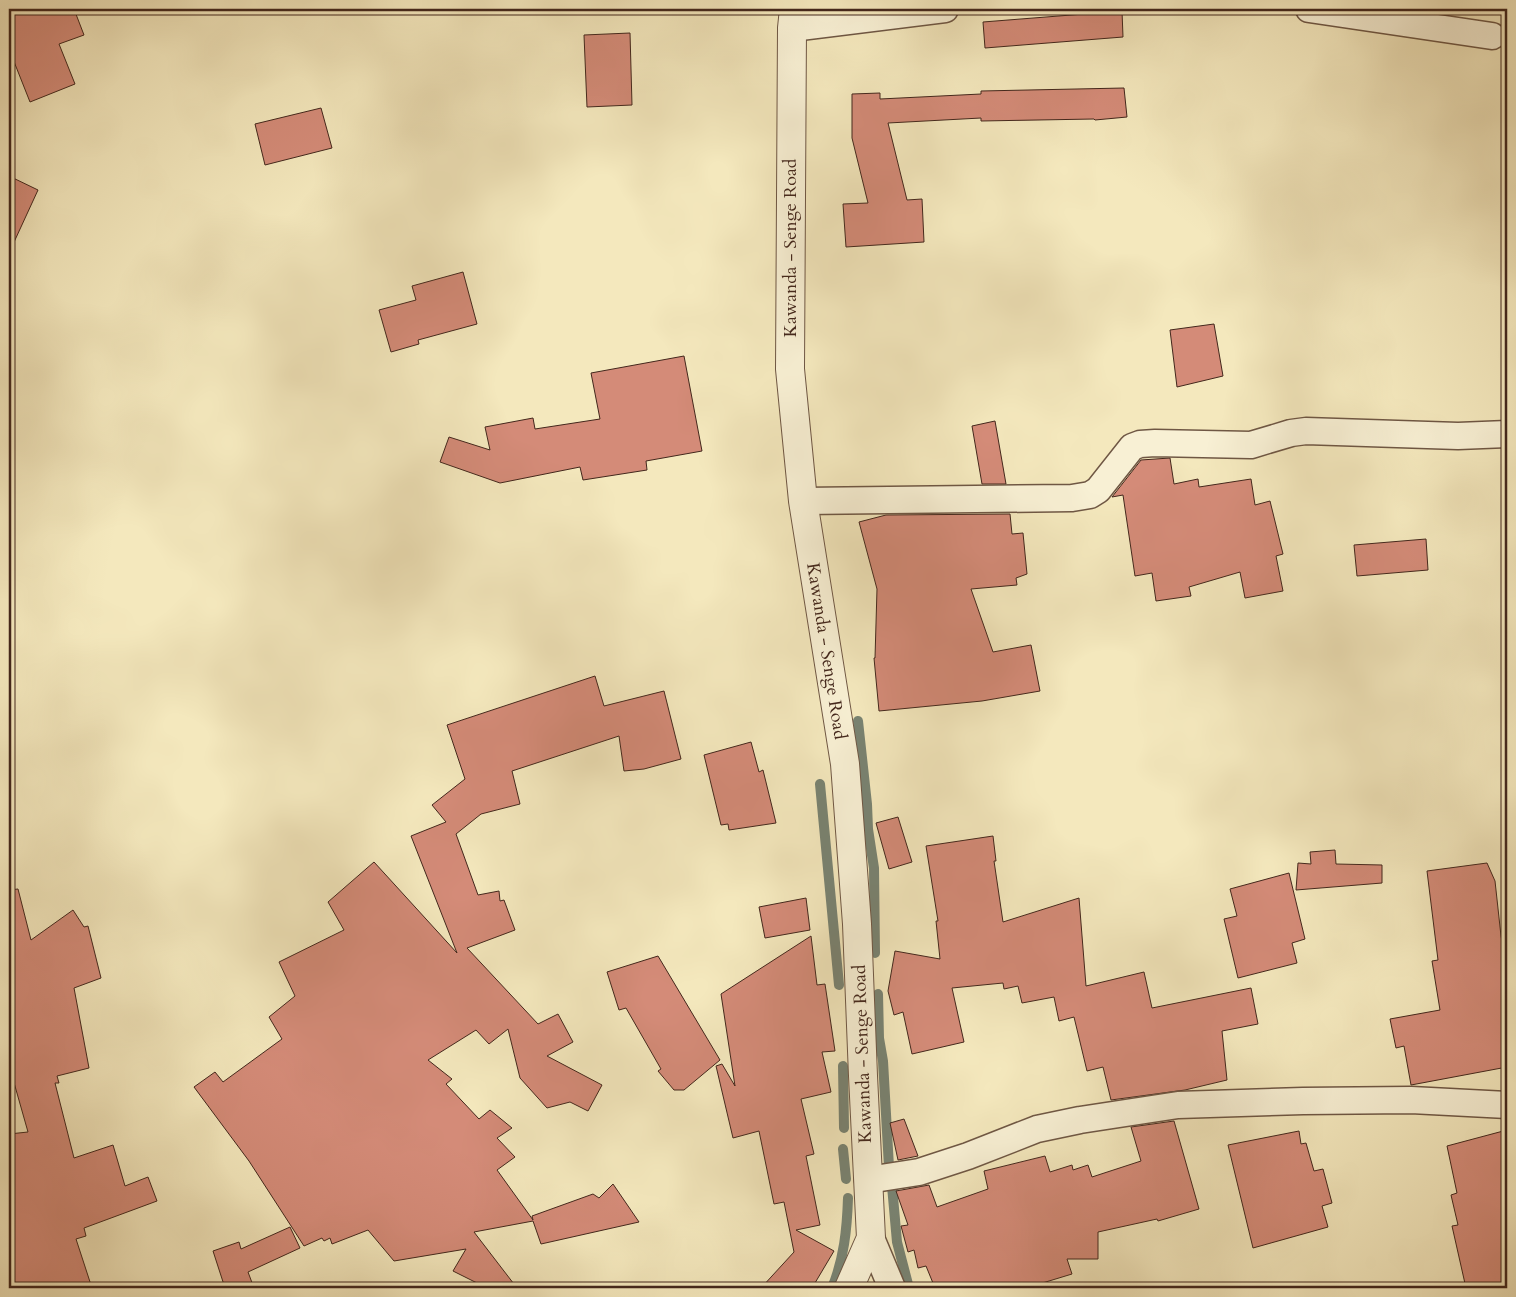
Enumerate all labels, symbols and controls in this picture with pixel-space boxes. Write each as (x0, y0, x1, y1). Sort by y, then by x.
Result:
street label: Kawanda - Senge Road (778, 158, 803, 337)
street label: Kawanda - Senge Road (800, 561, 853, 742)
street label: Kawanda - Senge Road (847, 964, 878, 1144)

